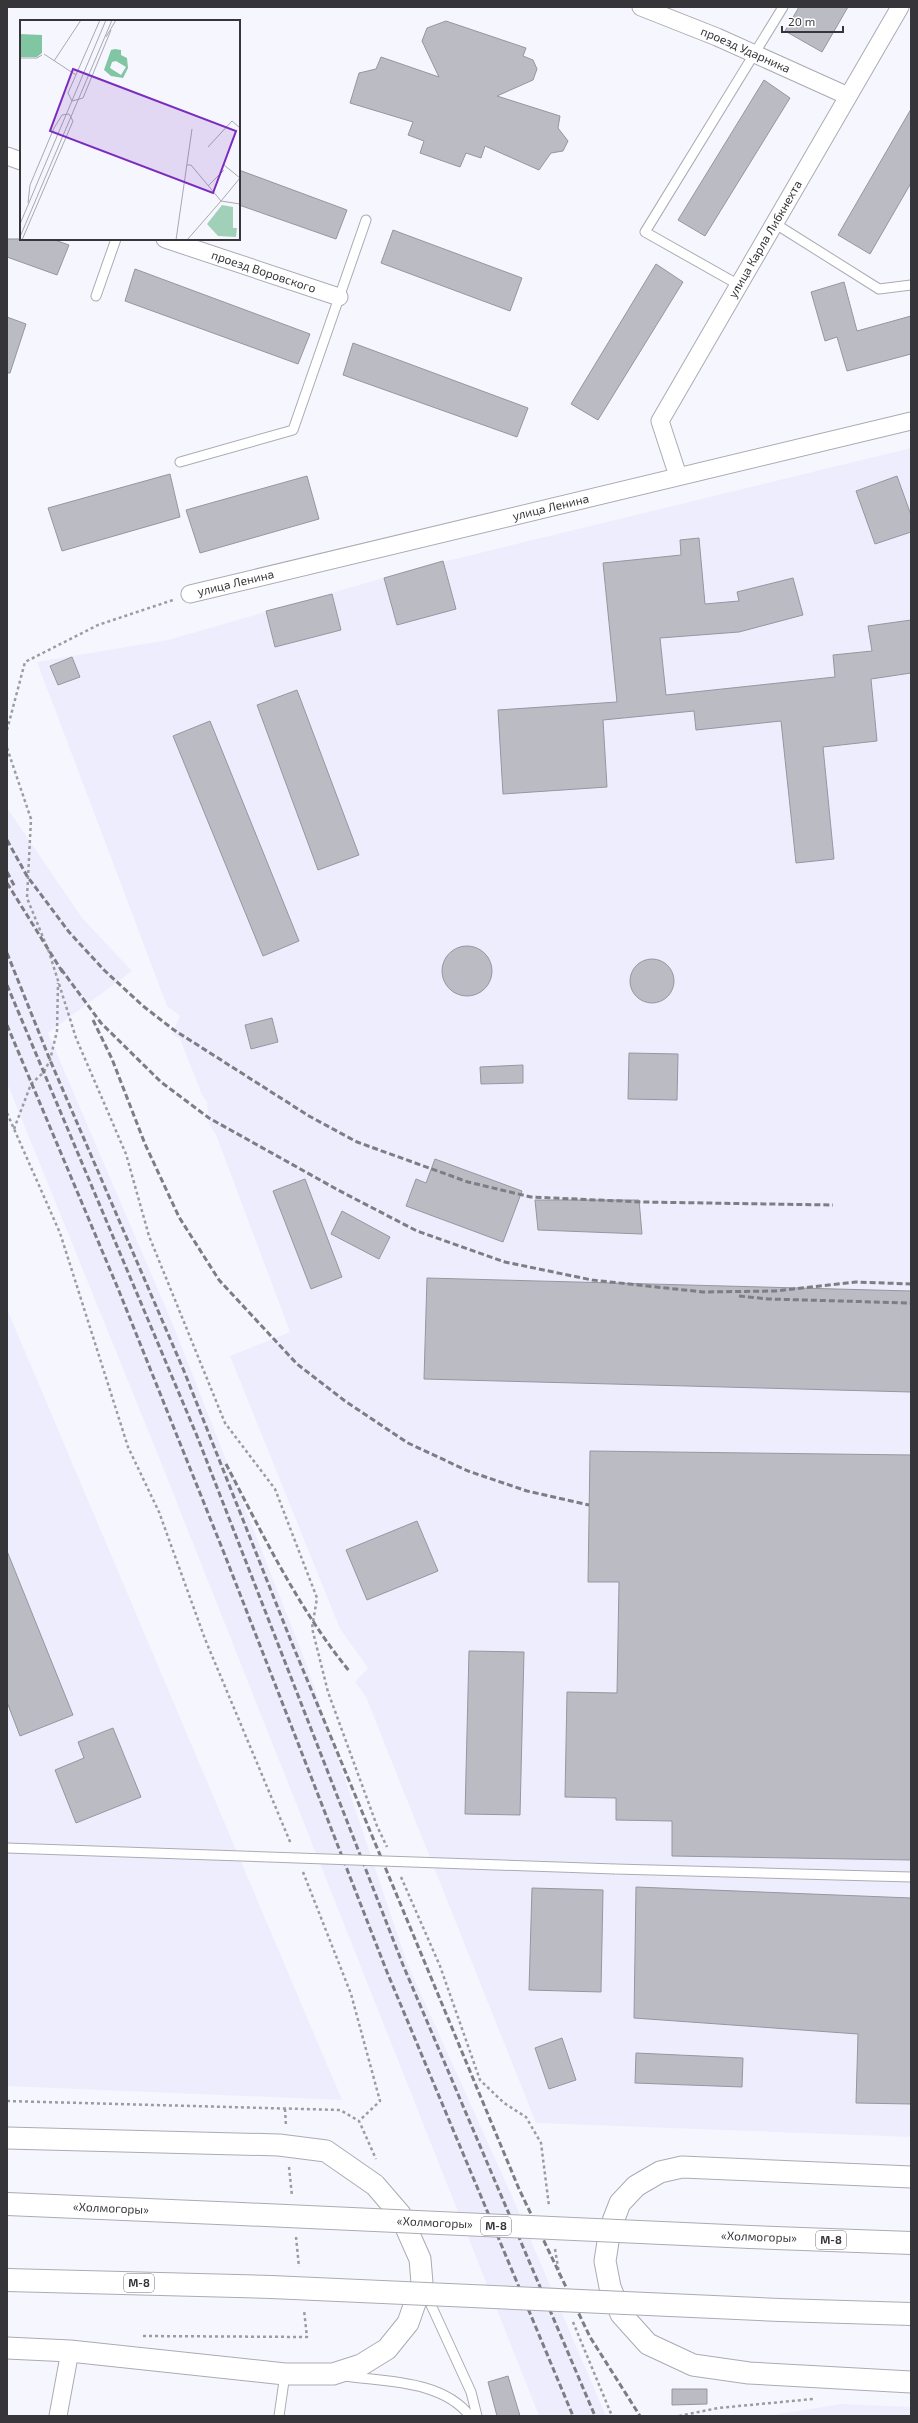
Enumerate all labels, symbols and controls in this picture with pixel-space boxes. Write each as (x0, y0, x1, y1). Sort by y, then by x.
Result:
scale bar (782, 8, 843, 34)
text: 20 m (788, 14, 815, 28)
inset map (20, 20, 240, 240)
street label: проезд Ударника (699, 23, 793, 75)
street label: улица Карла Либкнехта (725, 177, 804, 300)
street label: проезд Воровского (210, 247, 318, 295)
street label: улица Ленина (511, 491, 590, 523)
street label: улица Ленина (196, 566, 275, 599)
street label: «Холмогоры» (73, 2199, 149, 2216)
street label: «Холмогоры» (396, 2213, 473, 2230)
road number: М-8 (481, 2217, 511, 2235)
street label: «Холмогоры» (721, 2228, 797, 2244)
road number: М-8 (816, 2231, 846, 2249)
road number: М-8 (124, 2274, 154, 2292)

